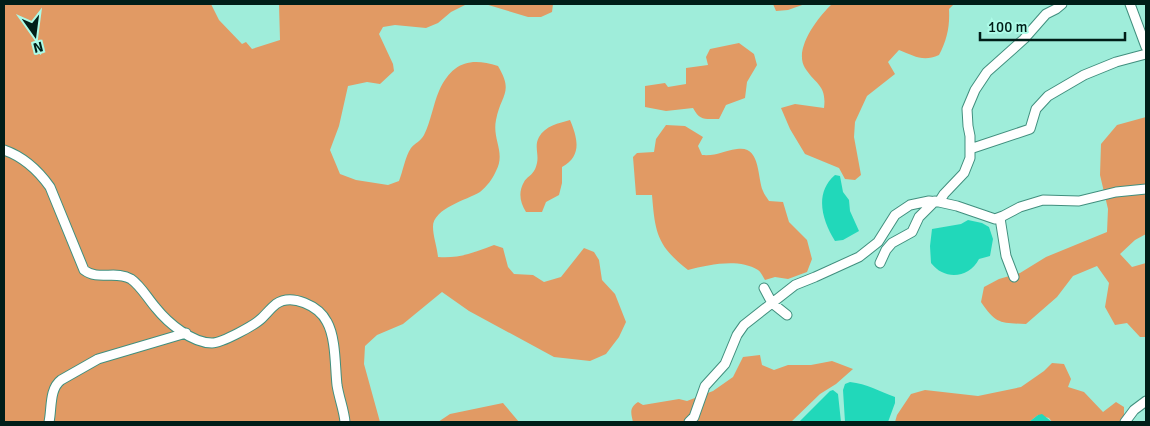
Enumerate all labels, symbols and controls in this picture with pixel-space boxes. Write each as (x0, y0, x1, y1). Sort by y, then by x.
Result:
north arrow (10, 10, 60, 60)
scale bar (980, 10, 1125, 42)
text: 100 m (988, 18, 1028, 36)
text: N (31, 38, 45, 57)

